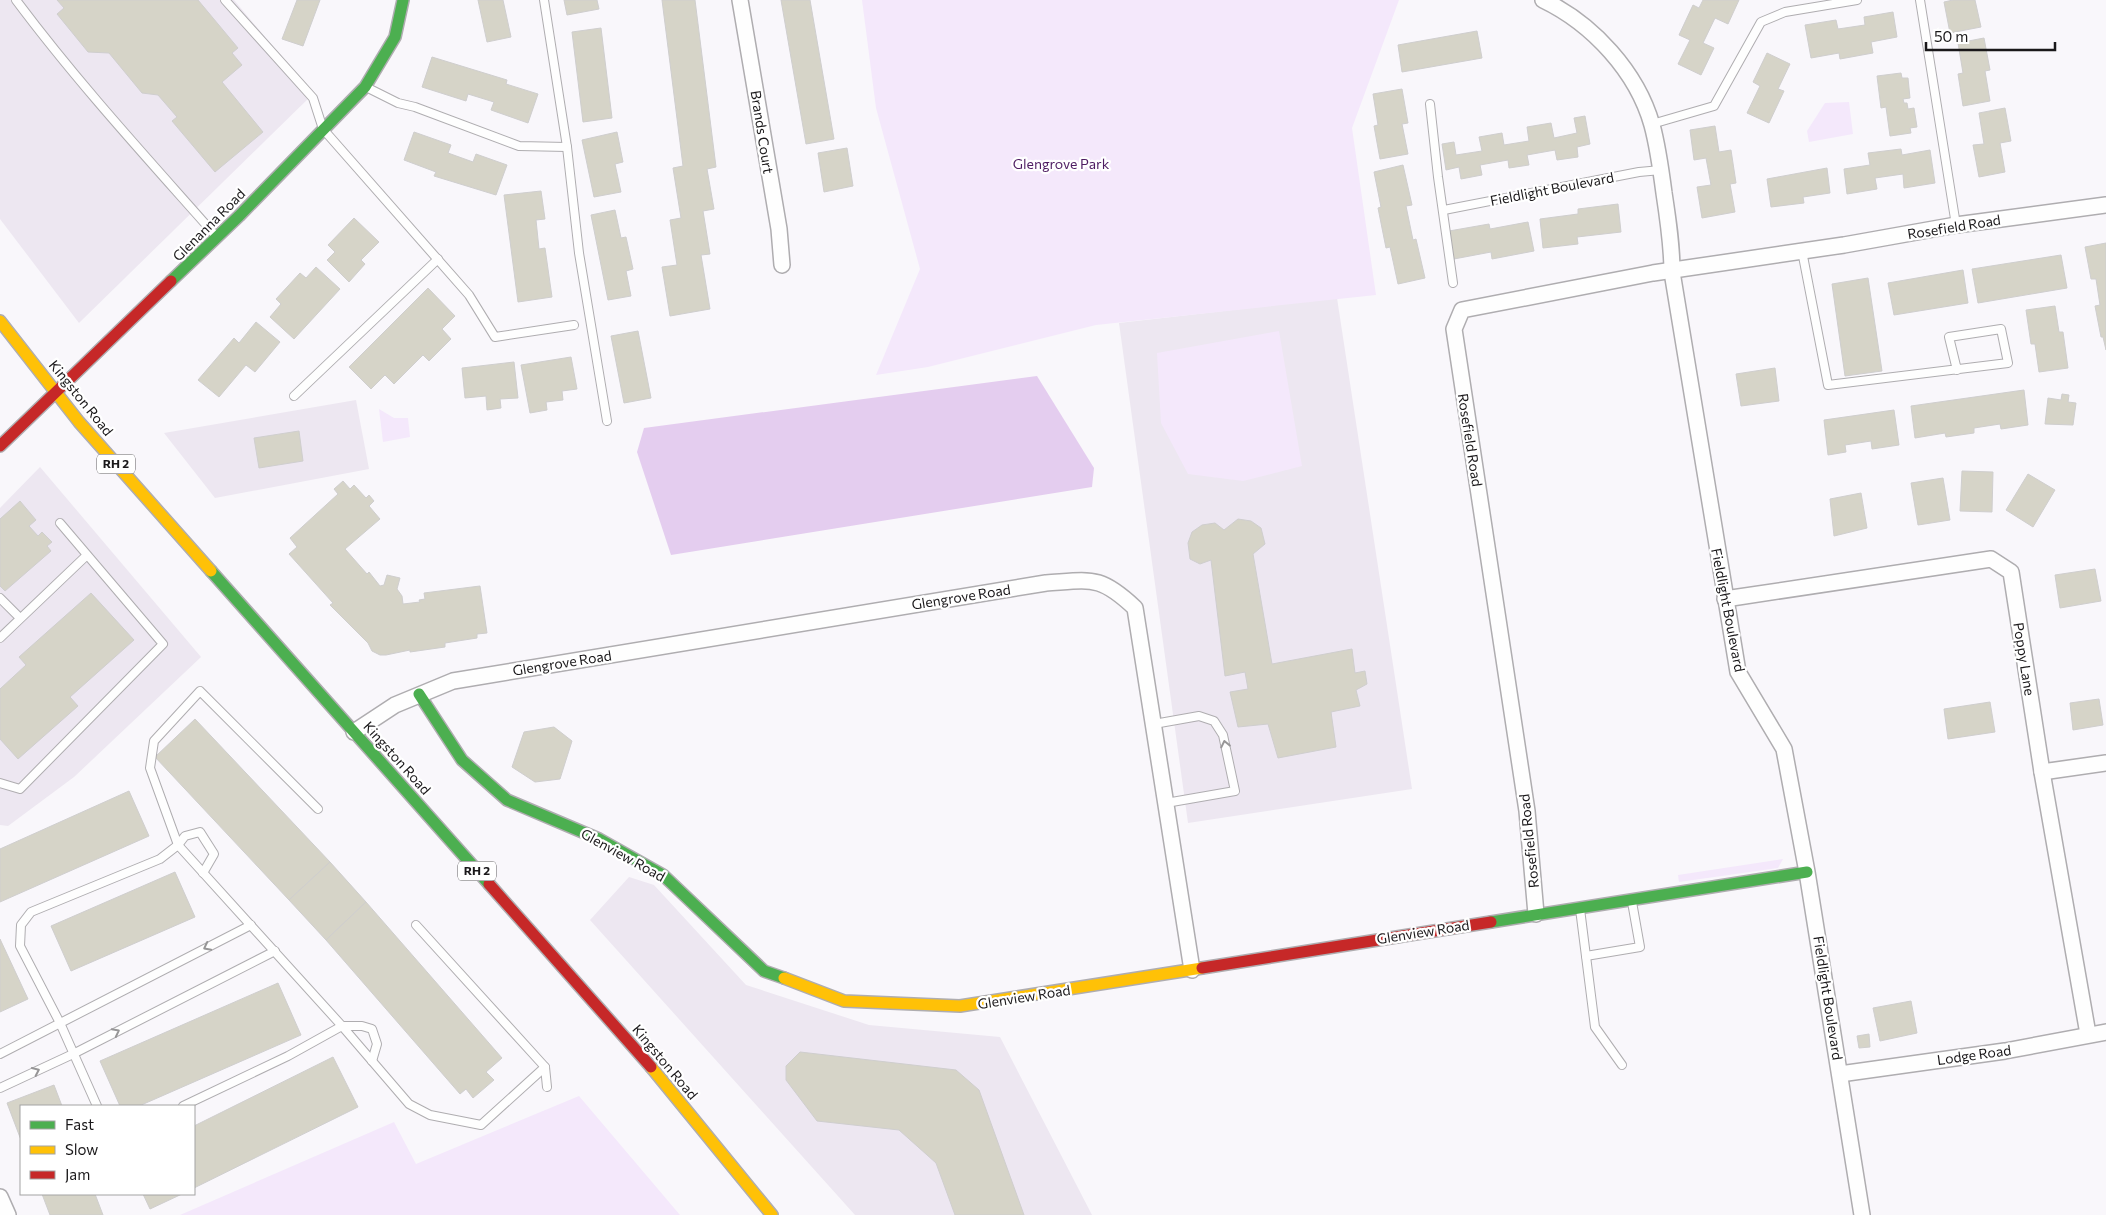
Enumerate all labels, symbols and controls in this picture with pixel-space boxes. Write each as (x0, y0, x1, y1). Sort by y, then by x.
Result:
scale bar (1926, 20, 2055, 52)
text: 50 m (1934, 27, 1968, 45)
street label: Brands Court (748, 89, 778, 175)
park label: Glengrove Park (1013, 155, 1110, 172)
street label: Fieldlight Boulevard (1489, 168, 1615, 209)
street label: Glenanna Road (169, 185, 248, 264)
street label: Rosefield Road (1906, 211, 2002, 242)
street label: Kingston Road (46, 356, 117, 439)
street label: Rosefield Road (1455, 392, 1486, 488)
road number: RH 2 (97, 454, 135, 474)
street label: Fieldlight Boulevard (1708, 547, 1749, 673)
street label: Glengrove Road (910, 580, 1012, 613)
street label: Poppy Lane (2010, 621, 2039, 697)
street label: Glengrove Road (511, 646, 613, 679)
street label: Kingston Road (360, 718, 435, 798)
one-way arrow (1220, 739, 1231, 748)
street label: Rosefield Road (1515, 793, 1542, 889)
street label: Glenview Road (578, 824, 668, 885)
road number: RH 2 (458, 861, 496, 880)
street label: Glenview Road (1375, 916, 1470, 947)
street label: Fieldlight Boulevard (1810, 935, 1847, 1061)
one-way arrow (204, 941, 213, 951)
street label: Glenview Road (976, 981, 1071, 1012)
street label: Kingston Road (629, 1021, 702, 1103)
one-way arrow (111, 1028, 120, 1038)
street label: Lodge Road (1936, 1041, 2012, 1068)
one-way arrow (31, 1066, 40, 1077)
legend (20, 1105, 195, 1195)
text: Fast (65, 1115, 94, 1133)
text: Slow (65, 1140, 98, 1158)
text: Jam (65, 1165, 90, 1183)

